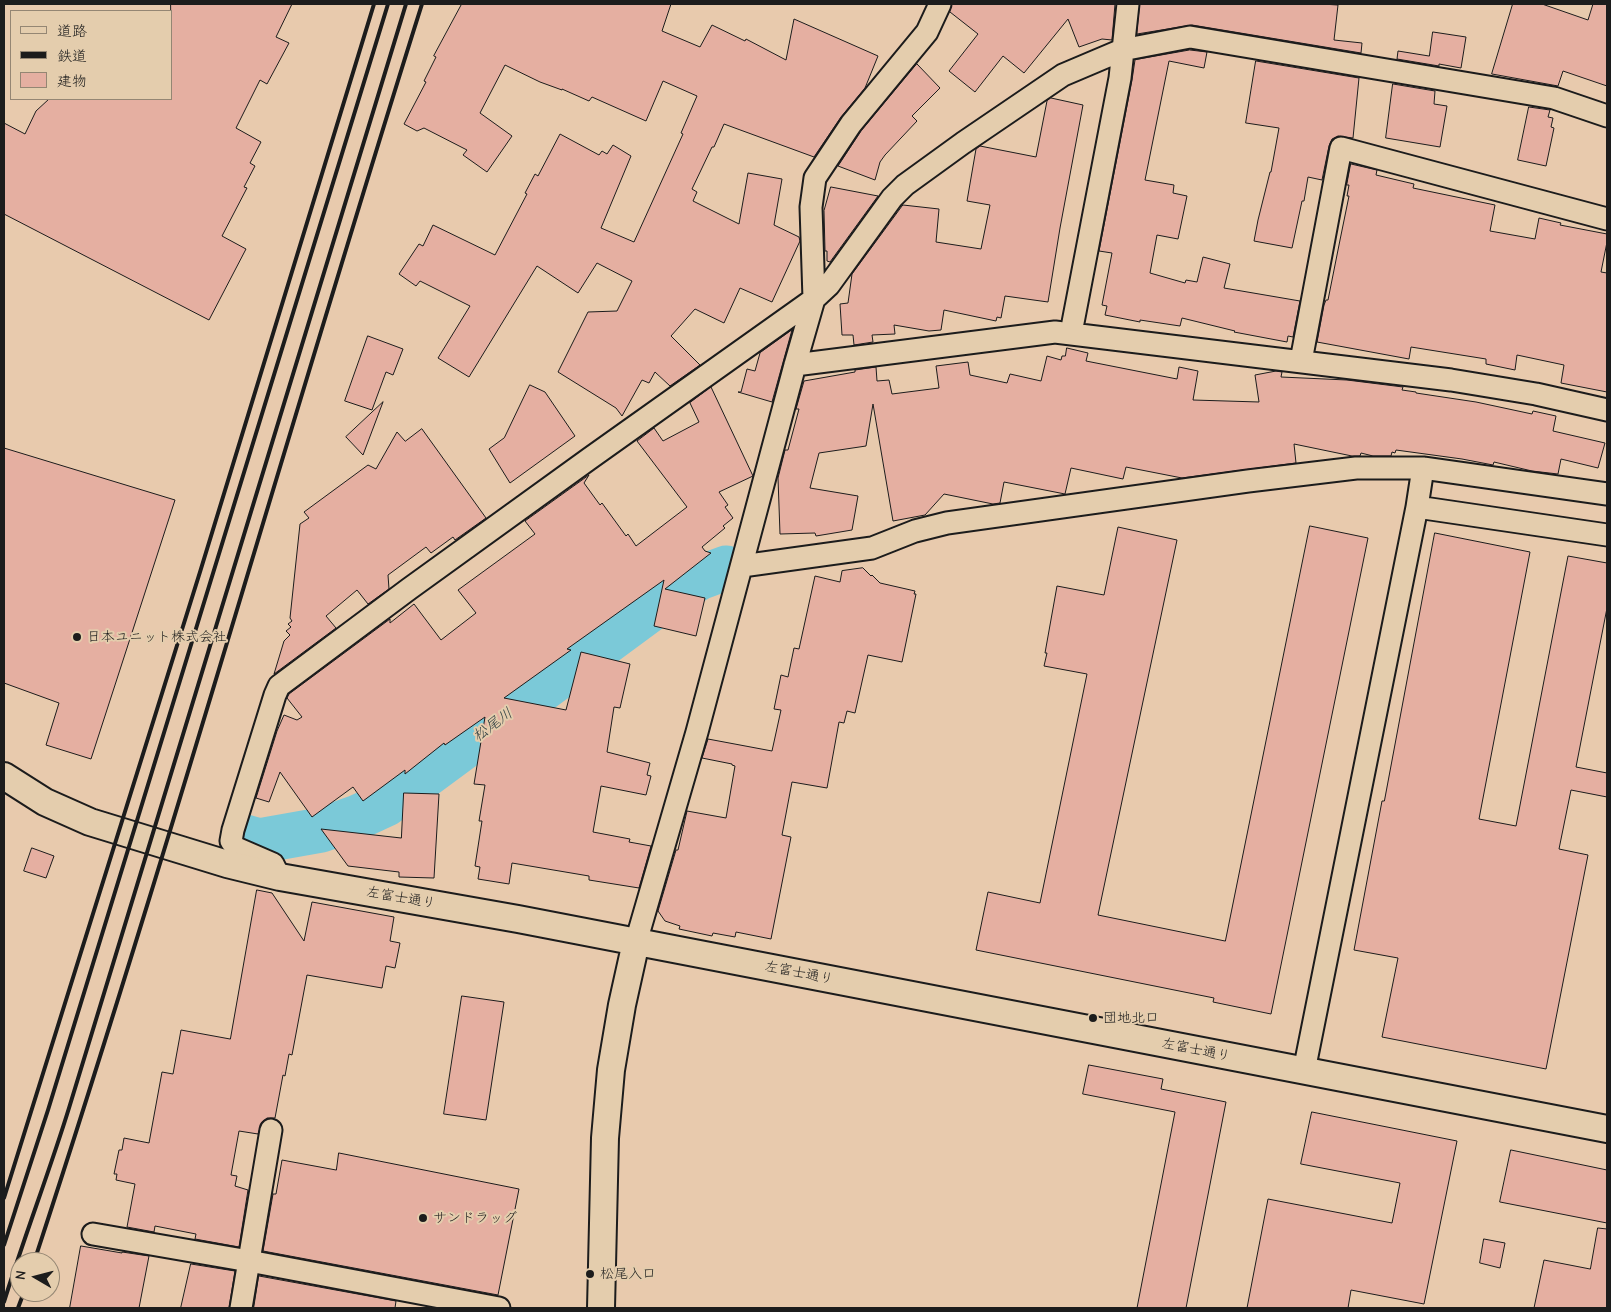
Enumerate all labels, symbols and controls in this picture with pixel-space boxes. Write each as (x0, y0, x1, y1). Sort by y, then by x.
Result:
legend (10, 10, 172, 100)
text: 道路 (57, 22, 87, 40)
text: 鉄道 (57, 47, 87, 65)
text: 建物 (57, 72, 87, 90)
place label: 日本ユニット株式会社 (87, 629, 227, 645)
marker: 日本ユニット株式会社 (71, 631, 83, 643)
water label: 松尾川 (470, 704, 516, 746)
street label: 左富士通り (365, 884, 437, 912)
street label: 左富士通り (763, 958, 835, 988)
place label: 団地北口 (1103, 1010, 1159, 1026)
marker: 団地北口 (1087, 1012, 1099, 1024)
street label: 左富士通り (1160, 1035, 1232, 1065)
place label: サンドラッグ (433, 1210, 517, 1226)
marker: サンドラッグ (417, 1212, 429, 1224)
north arrow (10, 1252, 60, 1302)
place label: 松尾入口 (600, 1266, 656, 1282)
marker: 松尾入口 (584, 1268, 596, 1280)
text: N (12, 1269, 30, 1281)

